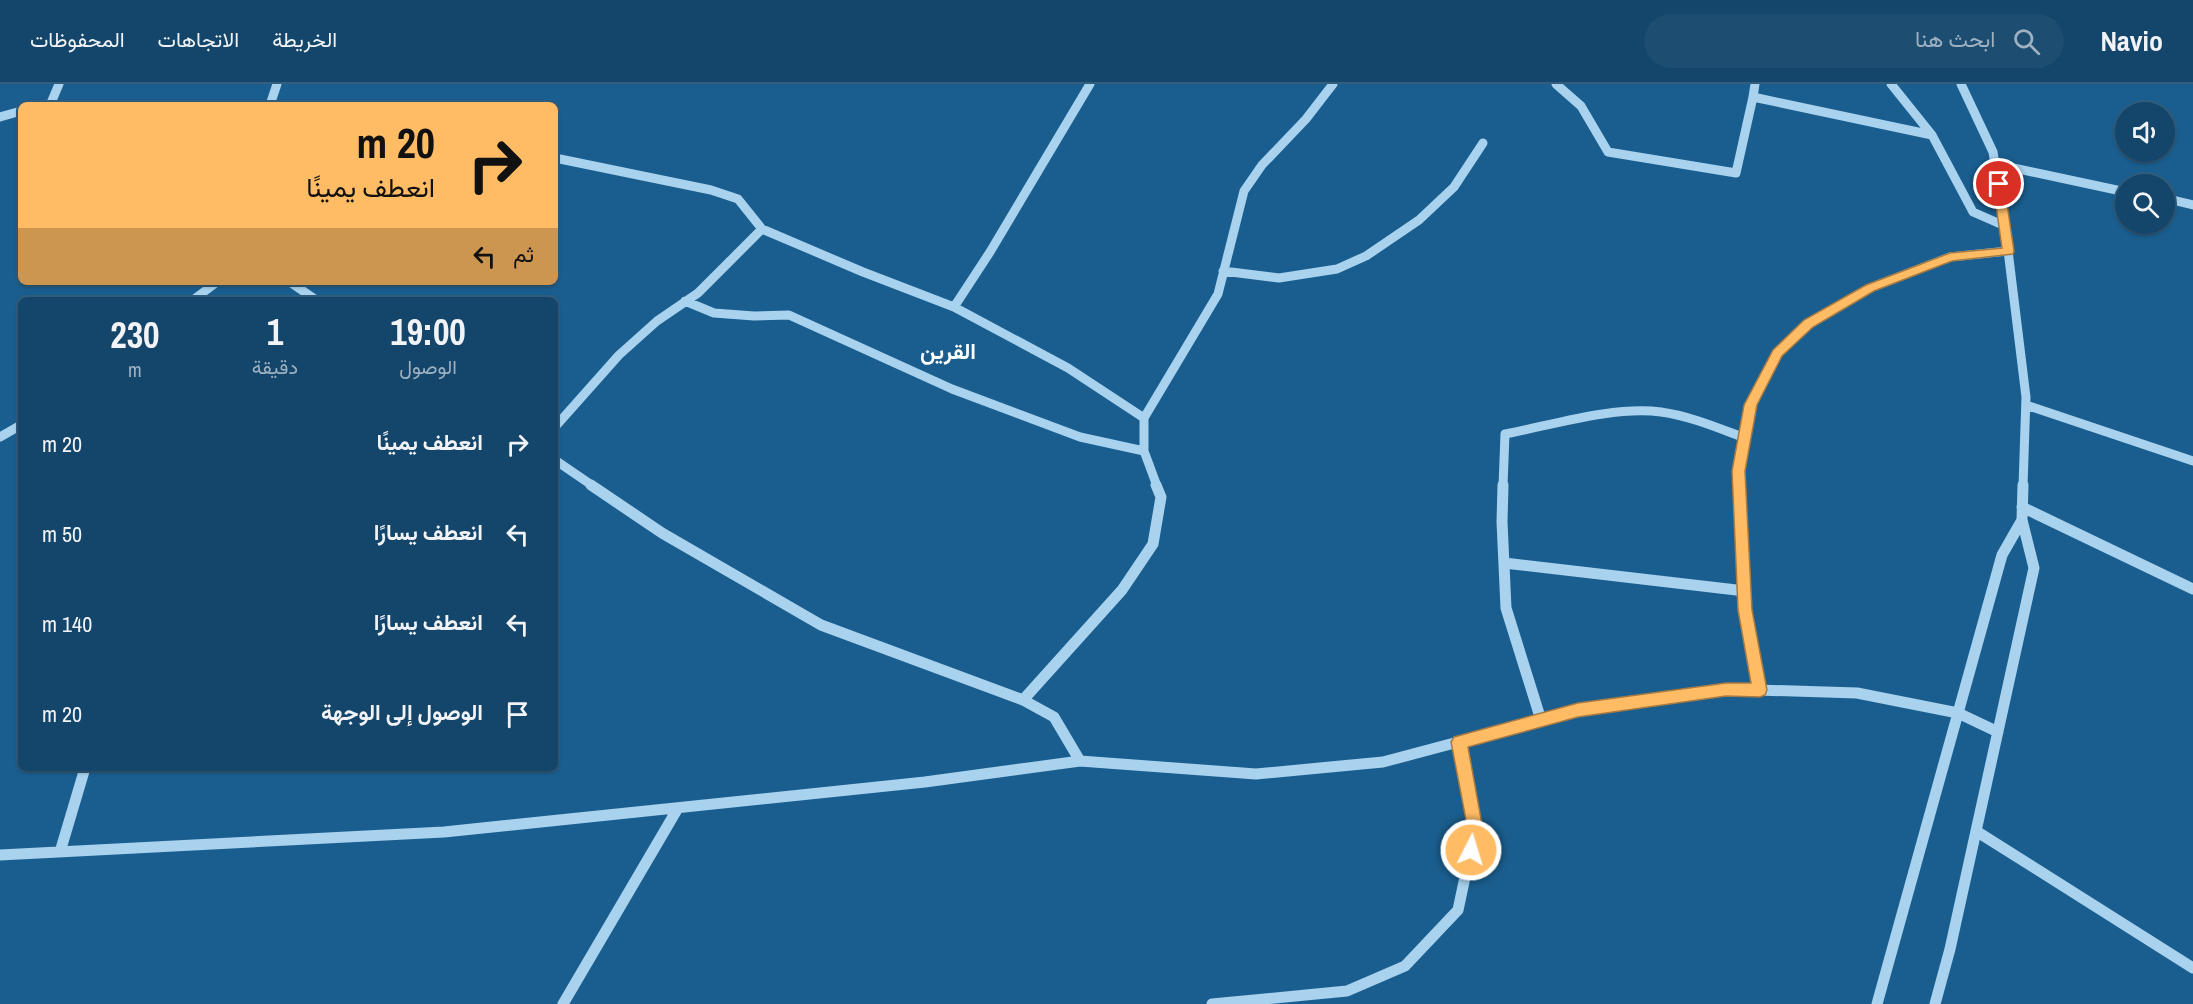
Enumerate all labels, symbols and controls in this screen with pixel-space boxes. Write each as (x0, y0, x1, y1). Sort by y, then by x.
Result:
search box (1644, 14, 2064, 68)
text: Navio (2100, 22, 2163, 60)
text: ابحث هنا (1915, 24, 1995, 54)
text: المحفوظات (30, 25, 125, 54)
text: الاتجاهات (158, 25, 239, 54)
text: الخريطة (272, 25, 337, 54)
icon: search (2010, 25, 2043, 58)
map controls (2115, 102, 2175, 234)
button: sound (2115, 102, 2175, 162)
text: 20 m (356, 115, 435, 171)
icon: right (456, 126, 534, 204)
pin (1973, 158, 2024, 209)
icon: arrive (1982, 167, 2015, 200)
text: انعطف يمينًا (306, 169, 435, 205)
button: search (2115, 174, 2175, 234)
text: ثم (513, 239, 534, 269)
icon: left (468, 240, 501, 273)
text: 1 (267, 308, 283, 356)
text: 19:00 (390, 308, 466, 356)
text: 230 (110, 311, 160, 359)
district label: القرين (920, 336, 976, 366)
text: دقيقة (252, 353, 298, 380)
text: الوصول (399, 353, 457, 380)
text: m (128, 356, 142, 383)
text: انعطف يمينًا (377, 427, 483, 457)
icon: right (501, 428, 534, 461)
text: 20 m (42, 429, 82, 459)
text: انعطف يسارًا (374, 517, 483, 547)
icon: left (501, 518, 534, 551)
text: 50 m (42, 519, 82, 549)
text: انعطف يسارًا (374, 607, 483, 637)
icon: left (501, 608, 534, 641)
text: 140 m (42, 609, 92, 639)
text: الوصول إلى الوجهة (321, 697, 483, 727)
icon: arrive (501, 698, 534, 731)
text: 20 m (42, 699, 82, 729)
position arrow (1439, 818, 1503, 882)

